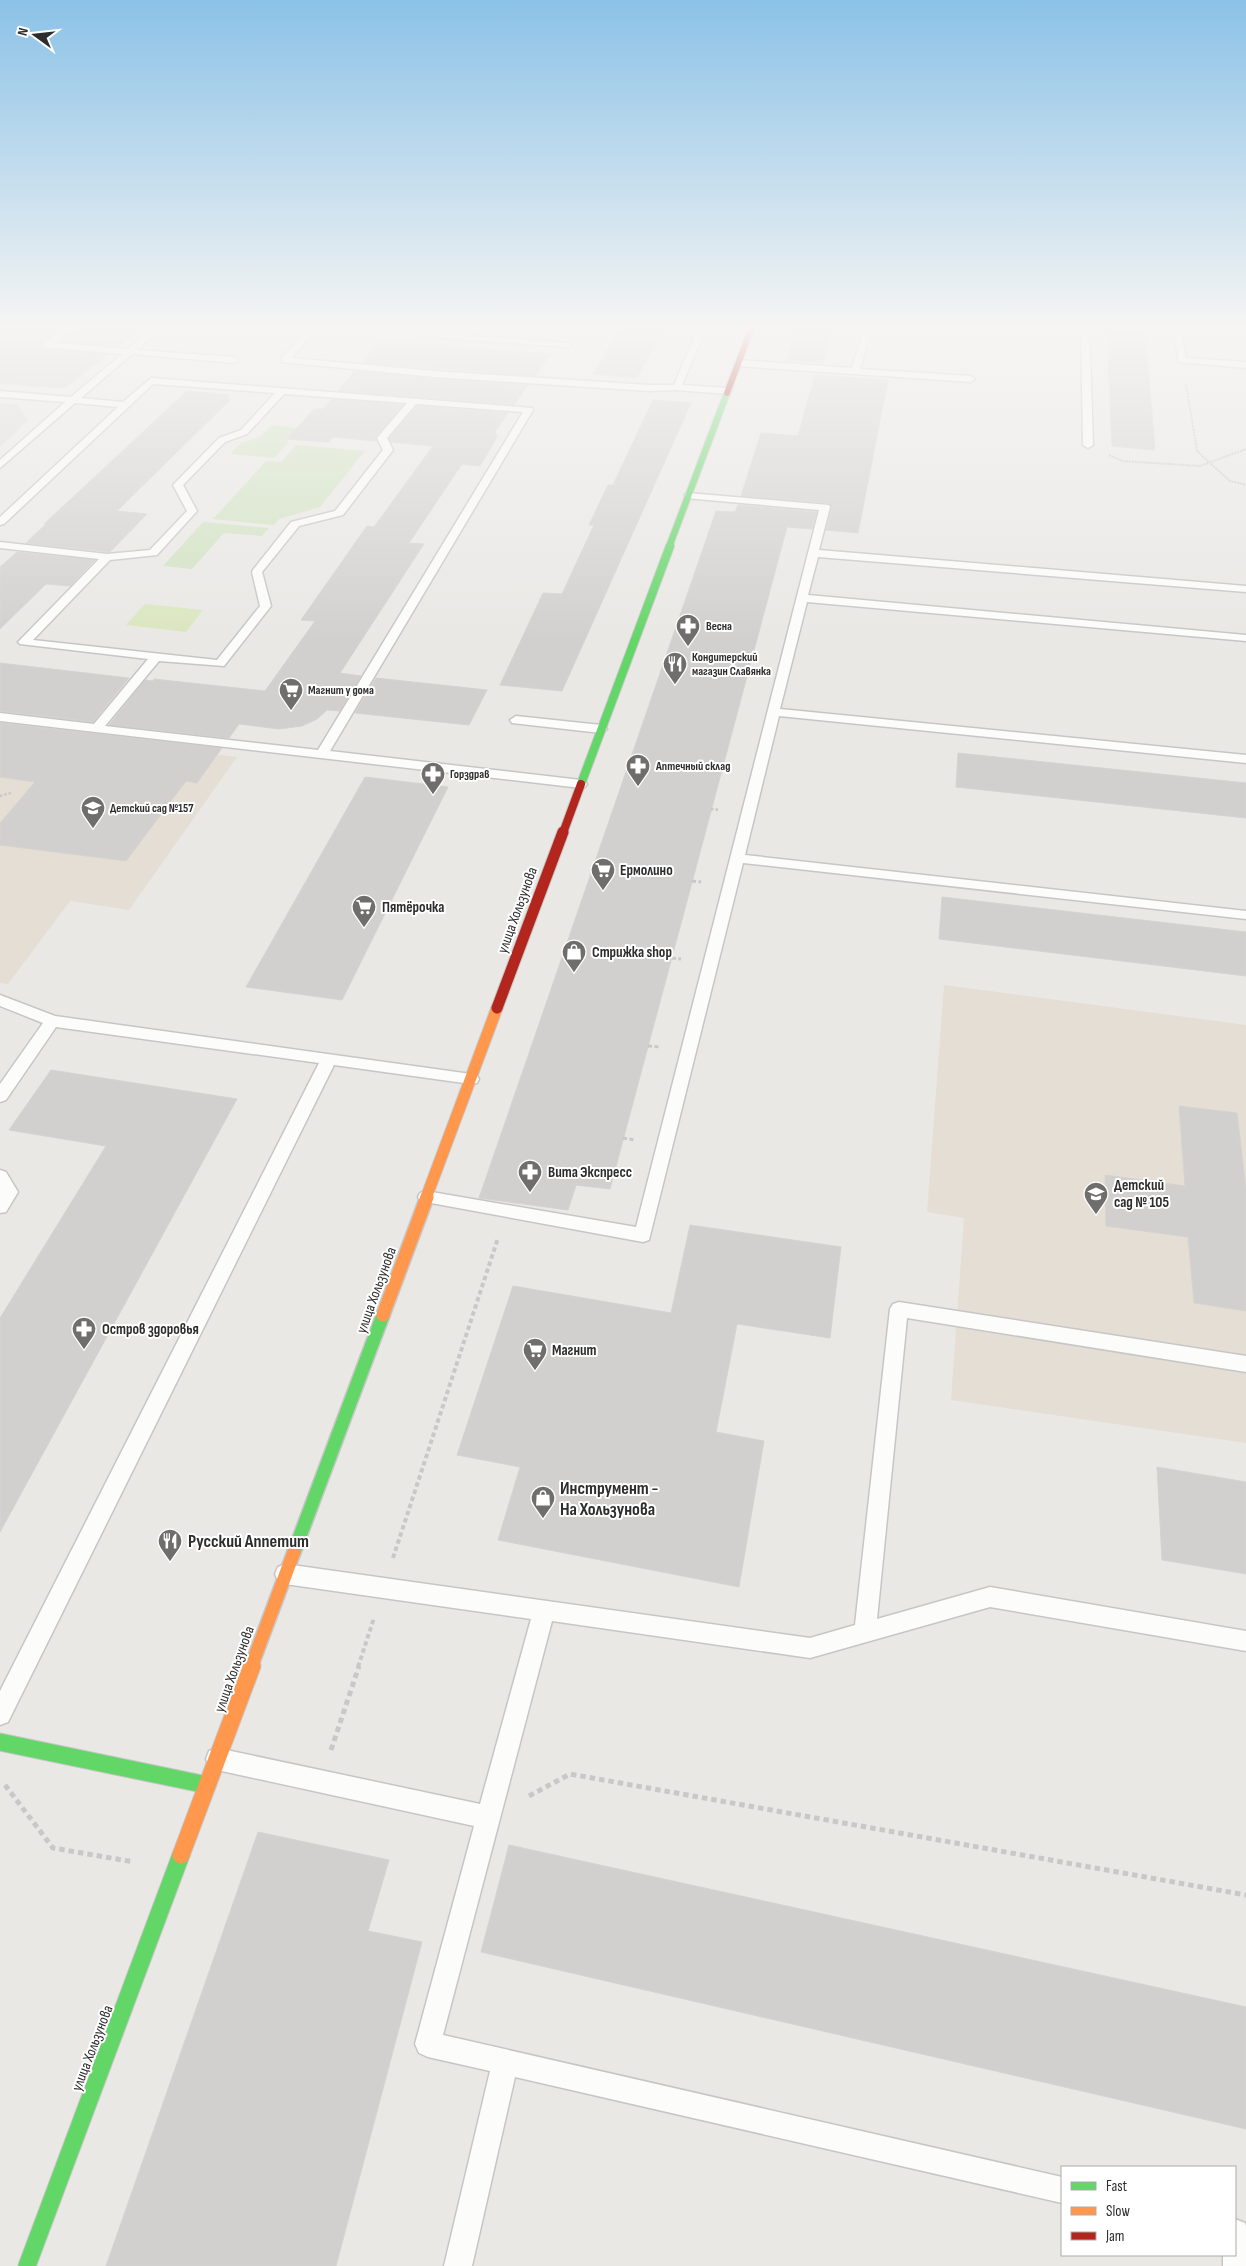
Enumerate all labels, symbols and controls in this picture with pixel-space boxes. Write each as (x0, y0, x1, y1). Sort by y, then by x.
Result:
north arrow (10, 10, 60, 60)
text: N (14, 26, 32, 38)
pharmacy icon: Весна (675, 613, 701, 647)
place label: Весна (706, 619, 732, 634)
place label: Кондитерский магазин Славянка (692, 650, 771, 679)
restaurant icon: Кондитерский магазин Славянка (662, 651, 688, 685)
supermarket icon: Магнит у дома (278, 677, 304, 711)
place label: Магнит у дома (308, 683, 374, 698)
pharmacy icon: Аптечный склад (625, 753, 651, 787)
place label: Аптечный склад (655, 759, 730, 774)
pharmacy icon: Горздрав (420, 761, 446, 795)
place label: Горздрав (450, 767, 489, 782)
school or university icon: Детский сад №157 (80, 795, 106, 829)
place label: Детский сад №157 (110, 801, 194, 816)
supermarket icon: Ермолино (590, 857, 616, 891)
place label: Ермолино (620, 861, 673, 880)
street label: улица Хользунова (493, 864, 542, 956)
supermarket icon: Пятёрочка (351, 894, 377, 928)
place label: Пятёрочка (382, 898, 444, 917)
shop icon: Стрижка shop (561, 939, 587, 973)
place label: Стрижка shop (592, 943, 672, 962)
pharmacy icon: Вита Экспресс (517, 1159, 543, 1193)
place label: Вита Экспресс (548, 1163, 632, 1182)
place label: Детский сад № 105 (1114, 1176, 1169, 1212)
school or university icon: Детский сад № 105 (1083, 1181, 1109, 1215)
street label: улица Хользунова (352, 1244, 401, 1336)
pharmacy icon: Остров здоровья (71, 1316, 97, 1350)
place label: Остров здоровья (102, 1320, 199, 1339)
supermarket icon: Магнит (522, 1337, 548, 1371)
place label: Магнит (552, 1341, 597, 1360)
place label: Инструмент - На Хользунова (560, 1478, 659, 1520)
shop icon: Инструмент - На Хользунова (530, 1485, 556, 1519)
restaurant icon: Русский Аппетит (157, 1528, 183, 1562)
place label: Русский Аппетит (188, 1531, 309, 1552)
street label: улица Хользунова (210, 1623, 259, 1715)
street label: улица Хользунова (67, 2002, 118, 2094)
legend (1061, 2166, 1236, 2256)
text: Fast (1106, 2177, 1128, 2196)
text: Slow (1106, 2202, 1130, 2221)
text: Jam (1105, 2227, 1124, 2246)

